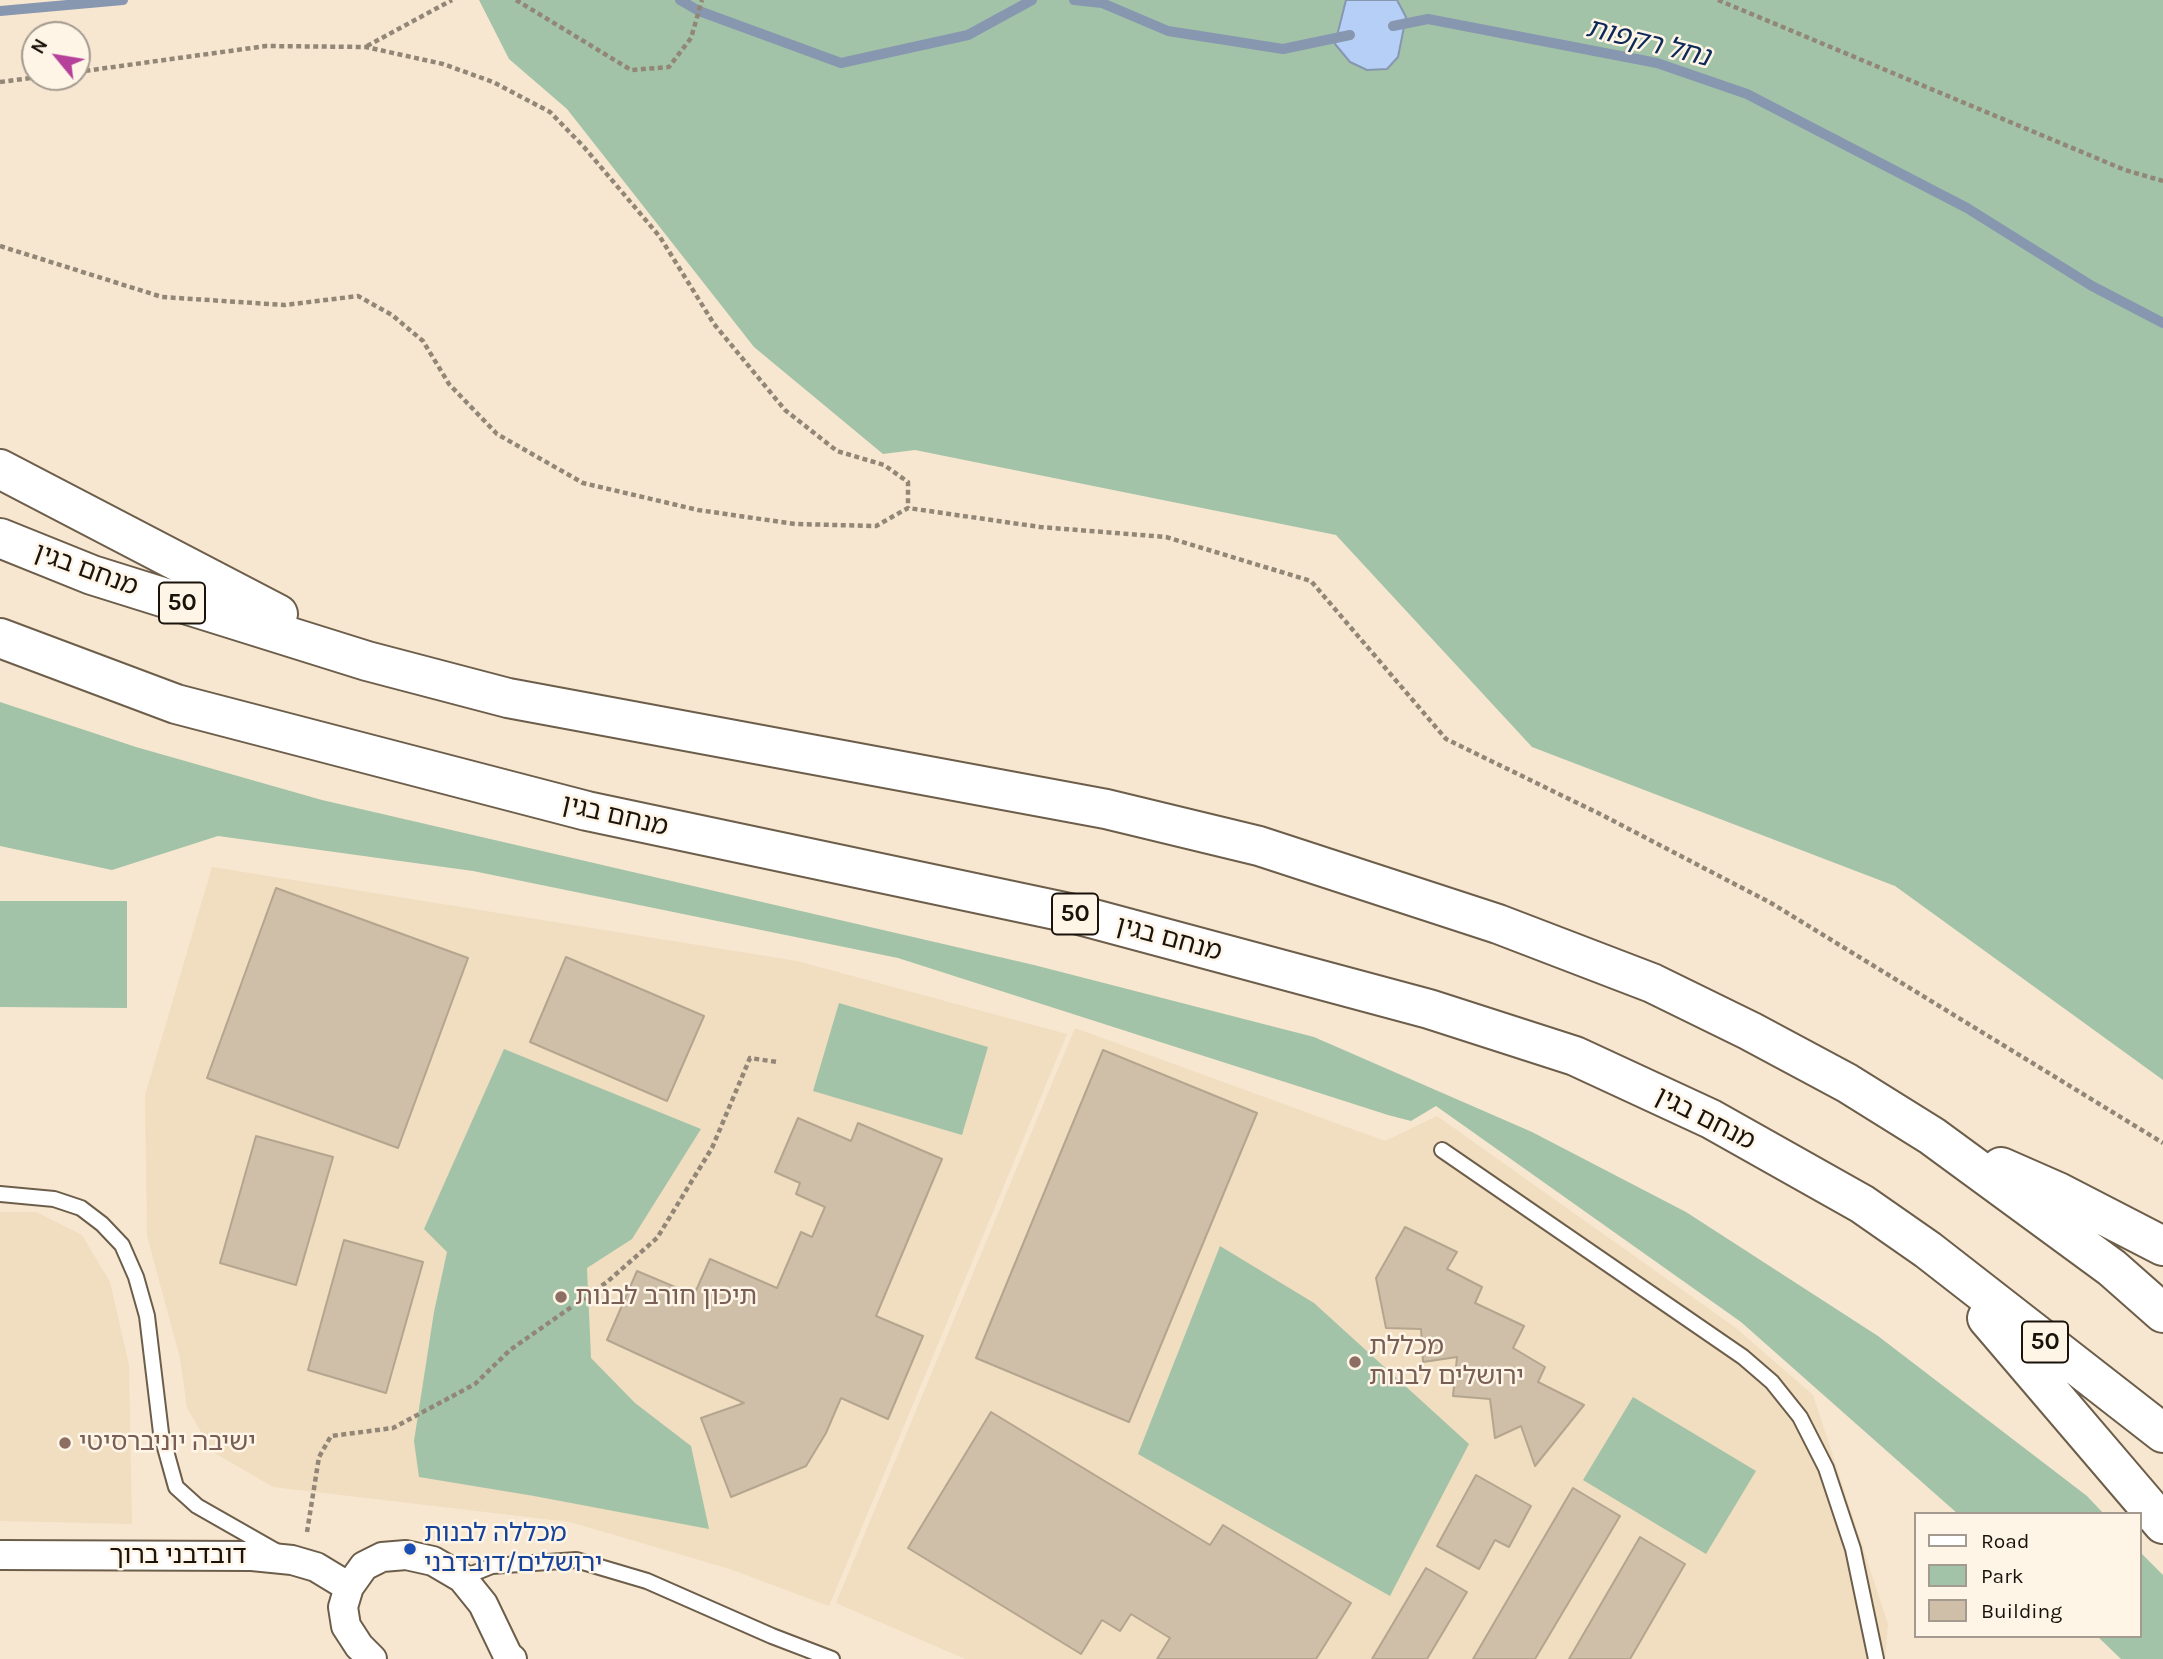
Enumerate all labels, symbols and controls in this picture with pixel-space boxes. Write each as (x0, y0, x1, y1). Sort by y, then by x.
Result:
water label: נחל רקפות (1583, 11, 1713, 75)
north arrow (21, 21, 91, 91)
text: N (27, 35, 52, 58)
street label: מנחם בגין (30, 537, 142, 603)
road number: 50 (159, 582, 205, 624)
street label: מנחם בגין (559, 789, 671, 843)
road number: 50 (1052, 894, 1098, 934)
street label: מנחם בגין (1113, 910, 1225, 968)
street label: מנחם בגין (1650, 1081, 1760, 1157)
place label: תיכון חורב לבנות (575, 1281, 757, 1313)
marker: תיכון חורב לבנות (553, 1289, 569, 1305)
road number: 50 (2022, 1322, 2068, 1362)
place label: מכללת ירושלים לבנות (1369, 1331, 1524, 1392)
marker: מכללת ירושלים לבנות (1347, 1354, 1363, 1370)
place label: ישיבה יוניברסיטי (79, 1427, 256, 1459)
marker: ישיבה יוניברסיטי (57, 1435, 73, 1451)
legend (1914, 1512, 2142, 1638)
place label: מכללה לבנות ירושלים/דובדבני (424, 1518, 602, 1580)
text: Road (1981, 1529, 2029, 1553)
street label: דובדבני ברוך (109, 1540, 247, 1572)
marker: מכללה לבנות ירושלים/דובדבני (402, 1541, 418, 1557)
text: Park (1981, 1564, 2024, 1588)
text: Building (1981, 1599, 2062, 1623)

